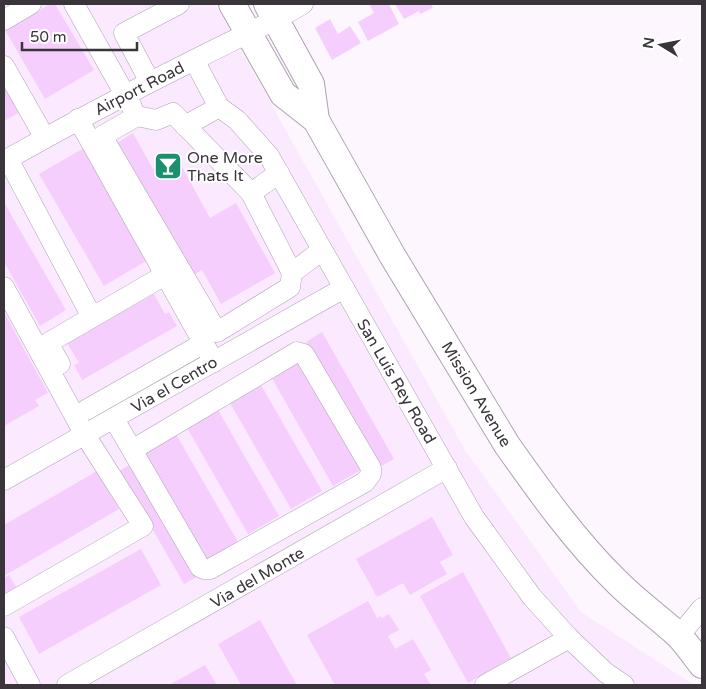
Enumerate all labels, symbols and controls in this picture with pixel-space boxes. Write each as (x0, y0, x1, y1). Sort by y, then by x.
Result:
scale bar (22, 20, 138, 52)
north arrow (636, 20, 686, 70)
text: 50 m (30, 28, 67, 46)
text: N (639, 36, 658, 50)
street label: Airport Road (91, 58, 188, 120)
place label: One More Thats It (187, 148, 263, 186)
bar icon: One More Thats It (153, 151, 183, 181)
street label: San Luis Rey Road (352, 315, 440, 448)
street label: Mission Avenue (437, 338, 515, 451)
street label: Via el Centro (128, 352, 221, 418)
street label: Via del Monte (207, 543, 308, 613)

